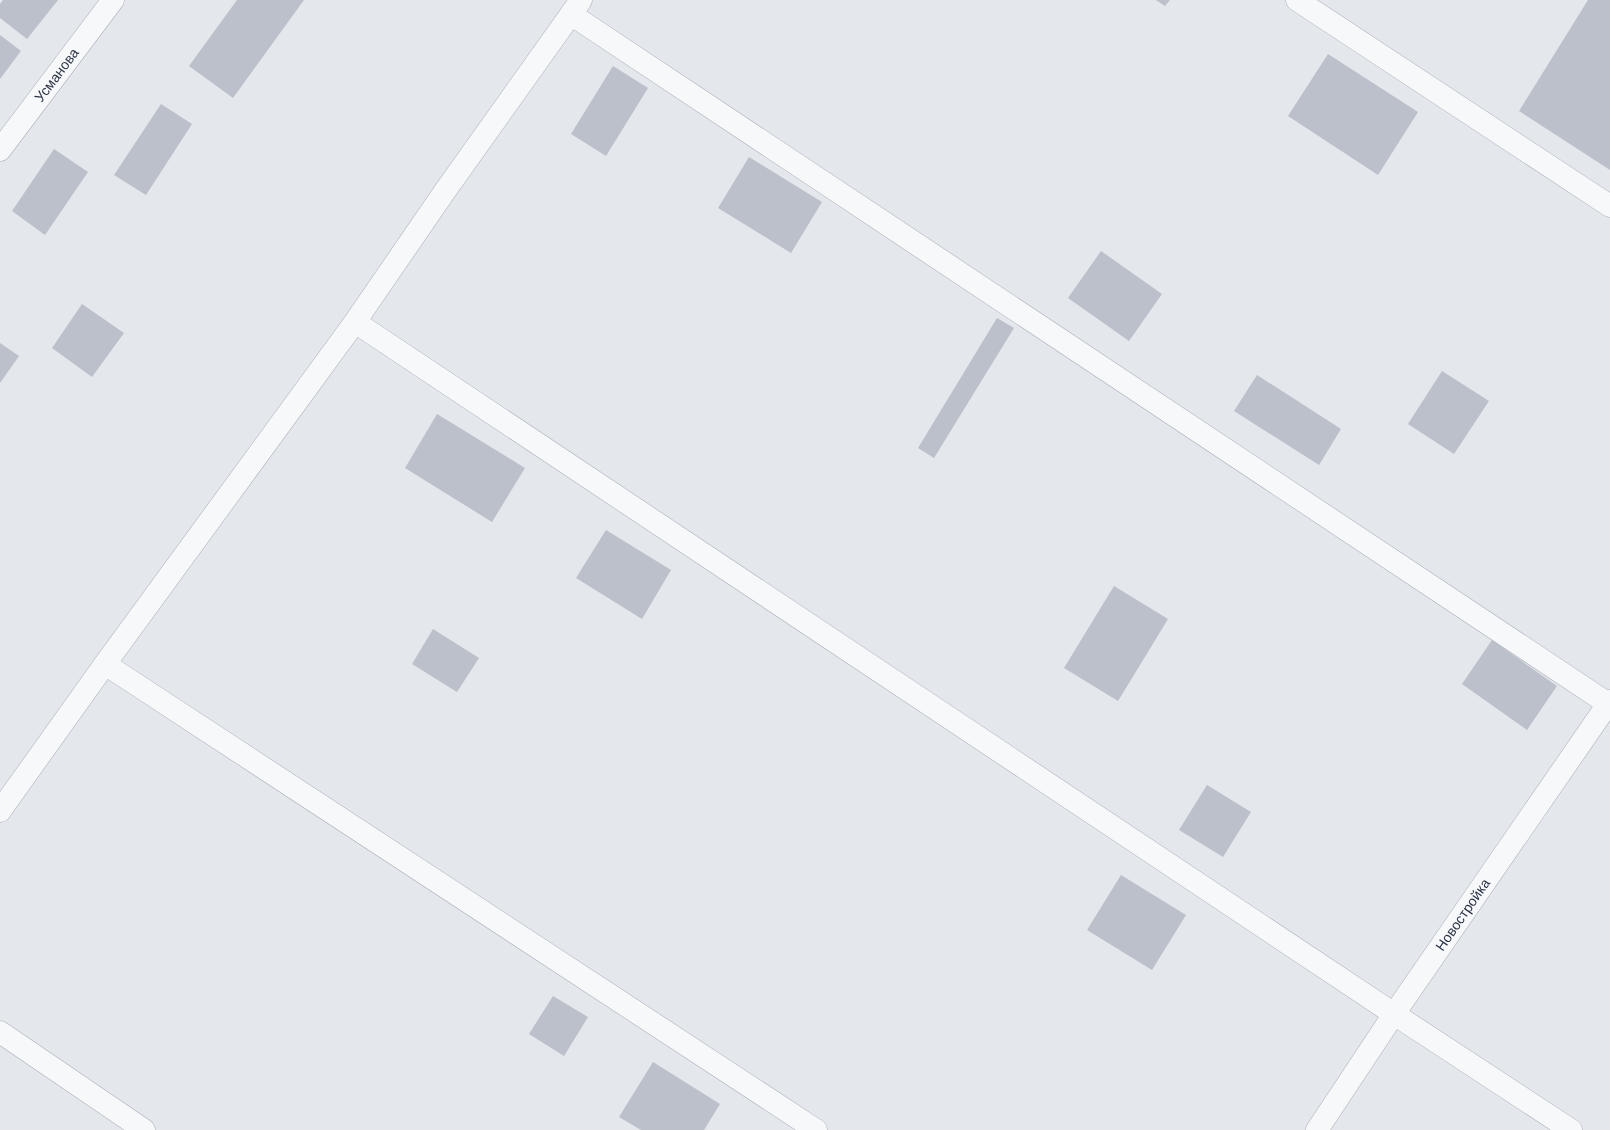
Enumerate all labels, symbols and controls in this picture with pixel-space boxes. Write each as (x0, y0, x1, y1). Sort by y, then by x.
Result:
street label: Усманова (31, 45, 82, 105)
street label: Новостройка (1432, 875, 1493, 954)

